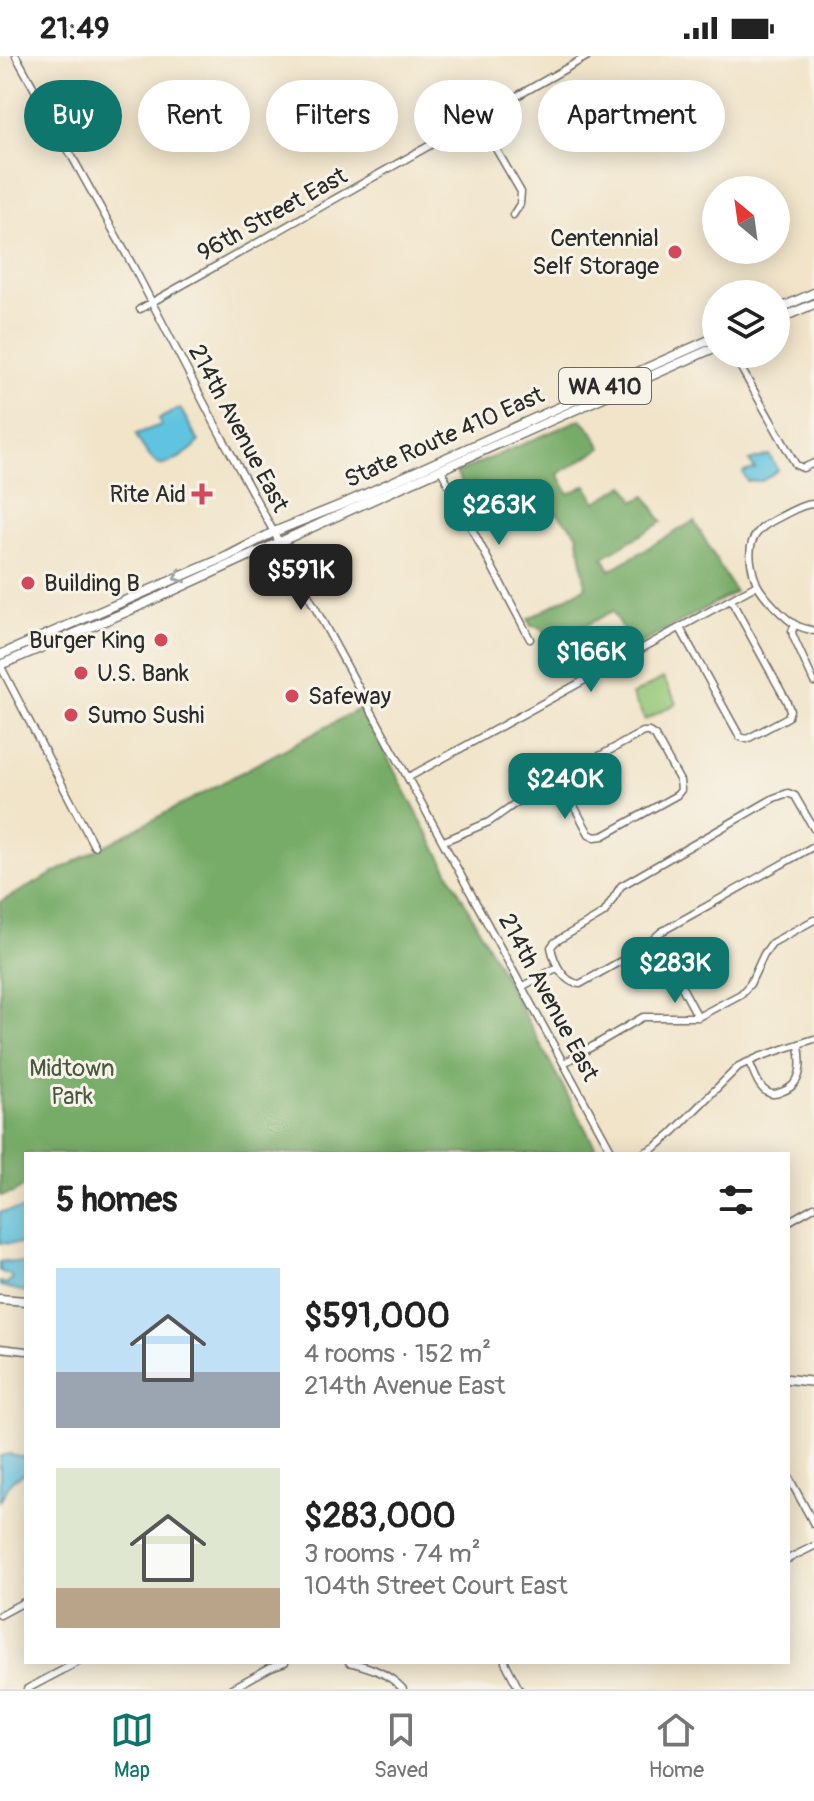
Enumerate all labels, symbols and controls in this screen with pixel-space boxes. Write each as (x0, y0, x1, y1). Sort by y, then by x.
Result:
text: 21:49 (40, 10, 109, 47)
chip: Buy (24, 80, 122, 152)
chip: Rent (138, 80, 250, 152)
chip: Filters (266, 80, 398, 152)
chip: New (414, 80, 522, 152)
chip: Apartment (538, 80, 725, 152)
street label: 96th Street East (192, 161, 352, 268)
north arrow (702, 176, 790, 264)
map controls (702, 176, 790, 368)
place label: Centennial Self Storage (532, 224, 659, 281)
marker: Centennial Self Storage (666, 243, 684, 261)
button: layers (702, 280, 790, 368)
street label: 214th Avenue East (182, 339, 295, 517)
road number: WA 410 (559, 368, 651, 404)
street label: State Route 410 East (340, 380, 549, 494)
pin: $263K (443, 479, 555, 547)
place label: Rite Aid (110, 480, 186, 509)
marker: Rite Aid (193, 485, 211, 503)
text: $263K (462, 489, 536, 521)
pin: $591K (245, 544, 357, 612)
text: $591K (267, 554, 335, 586)
one-way arrow (172, 567, 187, 583)
place label: Building B (44, 569, 140, 598)
marker: Building B (19, 574, 37, 592)
place label: Burger King (29, 626, 145, 655)
pin: $166K (535, 626, 647, 694)
marker: Burger King (152, 631, 170, 649)
text: $166K (556, 636, 626, 668)
place label: U.S. Bank (97, 659, 189, 688)
marker: U.S. Bank (72, 664, 90, 682)
place label: Safeway (308, 682, 391, 711)
marker: Safeway (283, 687, 301, 705)
place label: Sumo Sushi (87, 701, 204, 730)
marker: Sumo Sushi (62, 706, 80, 724)
pin: $240K (509, 753, 621, 821)
text: $240K (526, 763, 604, 795)
street label: 214th Avenue East (492, 908, 605, 1086)
pin: $283K (619, 937, 731, 1005)
text: $283K (639, 947, 711, 979)
park label: Midtown Park (29, 1054, 115, 1111)
icon: filters (714, 1178, 758, 1222)
text: 5 homes (56, 1179, 177, 1222)
text: $591,000 (304, 1295, 450, 1338)
icon: home (120, 1300, 216, 1396)
text: 4 rooms · 152 m² (304, 1338, 491, 1370)
text: 214th Avenue East (304, 1370, 505, 1402)
text: $283,000 (304, 1495, 456, 1538)
icon: home (120, 1500, 216, 1596)
text: 3 rooms · 74 m² (304, 1538, 481, 1570)
text: 104th Street Court East (304, 1570, 568, 1602)
tab: Map (110, 1708, 154, 1784)
tab: Saved (374, 1708, 429, 1784)
tab: Home (649, 1708, 704, 1784)

